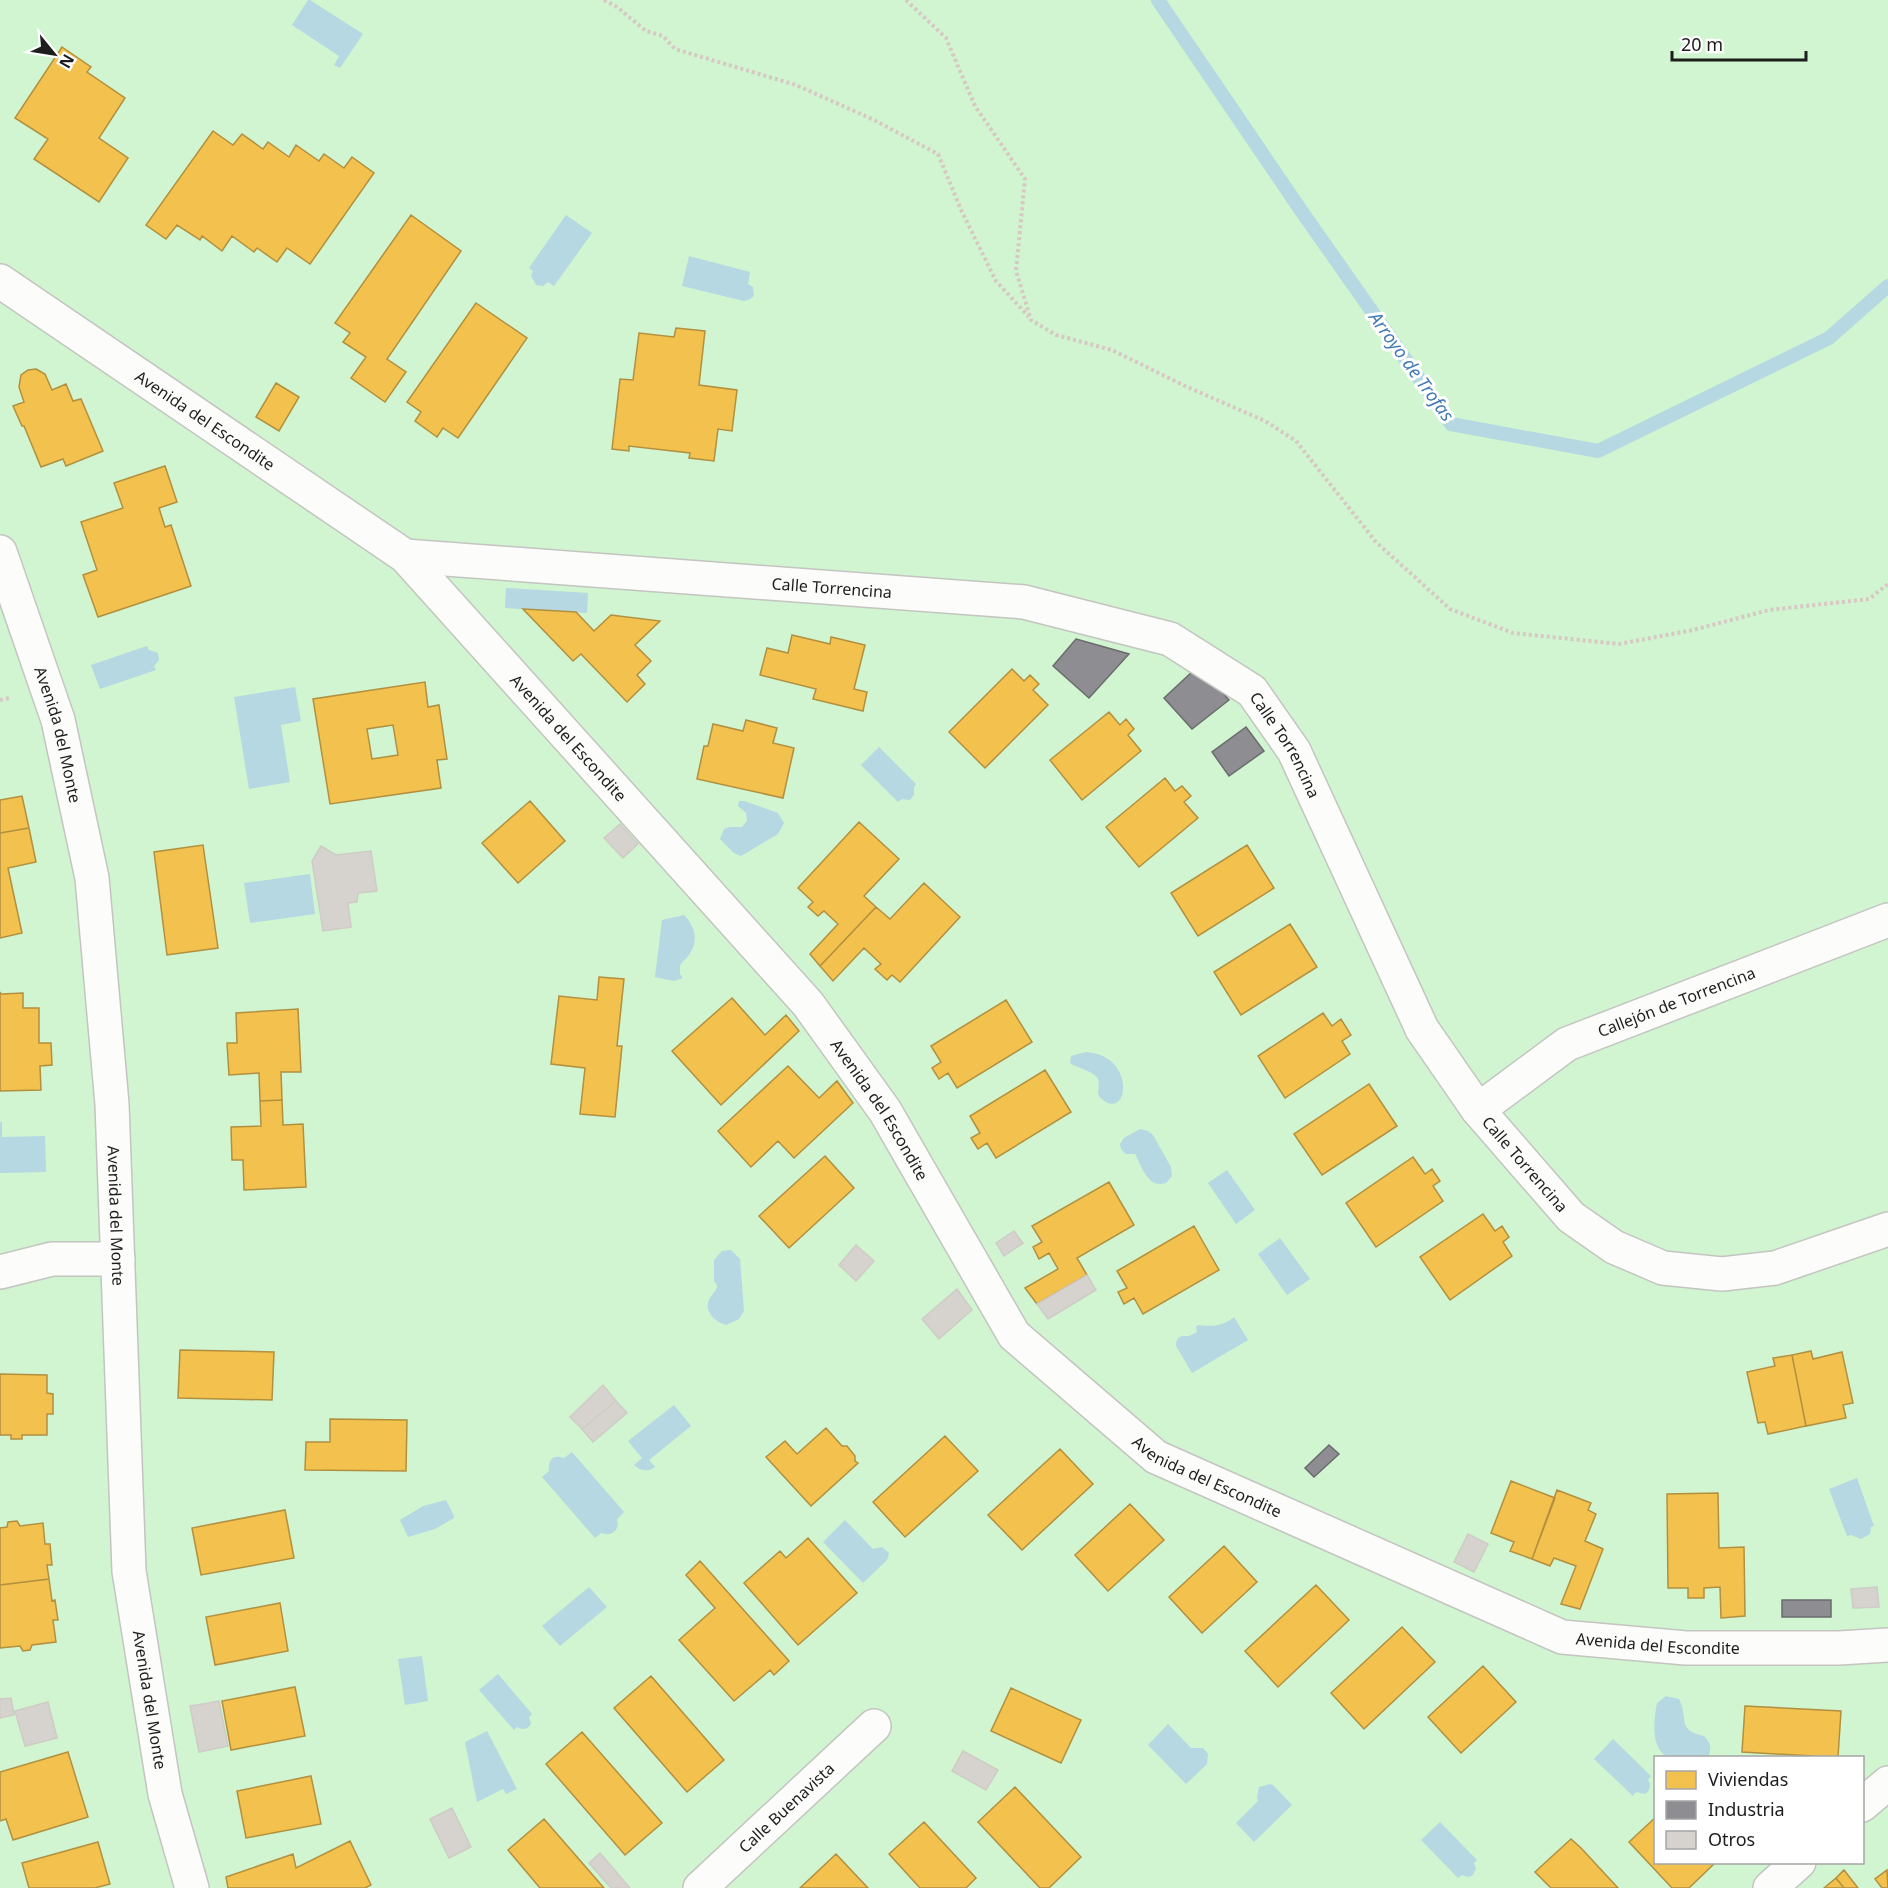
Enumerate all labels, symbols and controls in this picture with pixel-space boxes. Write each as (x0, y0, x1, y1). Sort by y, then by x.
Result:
north arrow (24, 24, 84, 84)
scale bar (1672, 24, 1806, 62)
text: 20 m (1681, 32, 1723, 56)
text: N (54, 50, 80, 73)
water label: Arroyo de Trofas (1363, 305, 1460, 426)
street label: Avenida del Escondite (131, 365, 279, 476)
street label: Calle Torrencina (771, 572, 893, 603)
street label: Avenida del Monte (29, 663, 87, 805)
street label: Avenida del Escondite (505, 669, 632, 806)
street label: Calle Torrencina (1245, 687, 1325, 802)
street label: Callejón de Torrencina (1594, 961, 1758, 1042)
street label: Avenida del Escondite (826, 1035, 934, 1184)
street label: Calle Torrencina (1477, 1111, 1573, 1217)
street label: Avenida del Monte (103, 1145, 130, 1286)
street label: Avenida del Escondite (1128, 1431, 1285, 1522)
street label: Avenida del Escondite (1575, 1627, 1740, 1659)
street label: Avenida del Monte (128, 1629, 172, 1771)
legend (1654, 1756, 1864, 1864)
street label: Calle Buenavista (734, 1757, 839, 1858)
text: Viviendas (1708, 1767, 1788, 1791)
text: Industria (1708, 1797, 1785, 1821)
text: Otros (1708, 1827, 1755, 1851)

